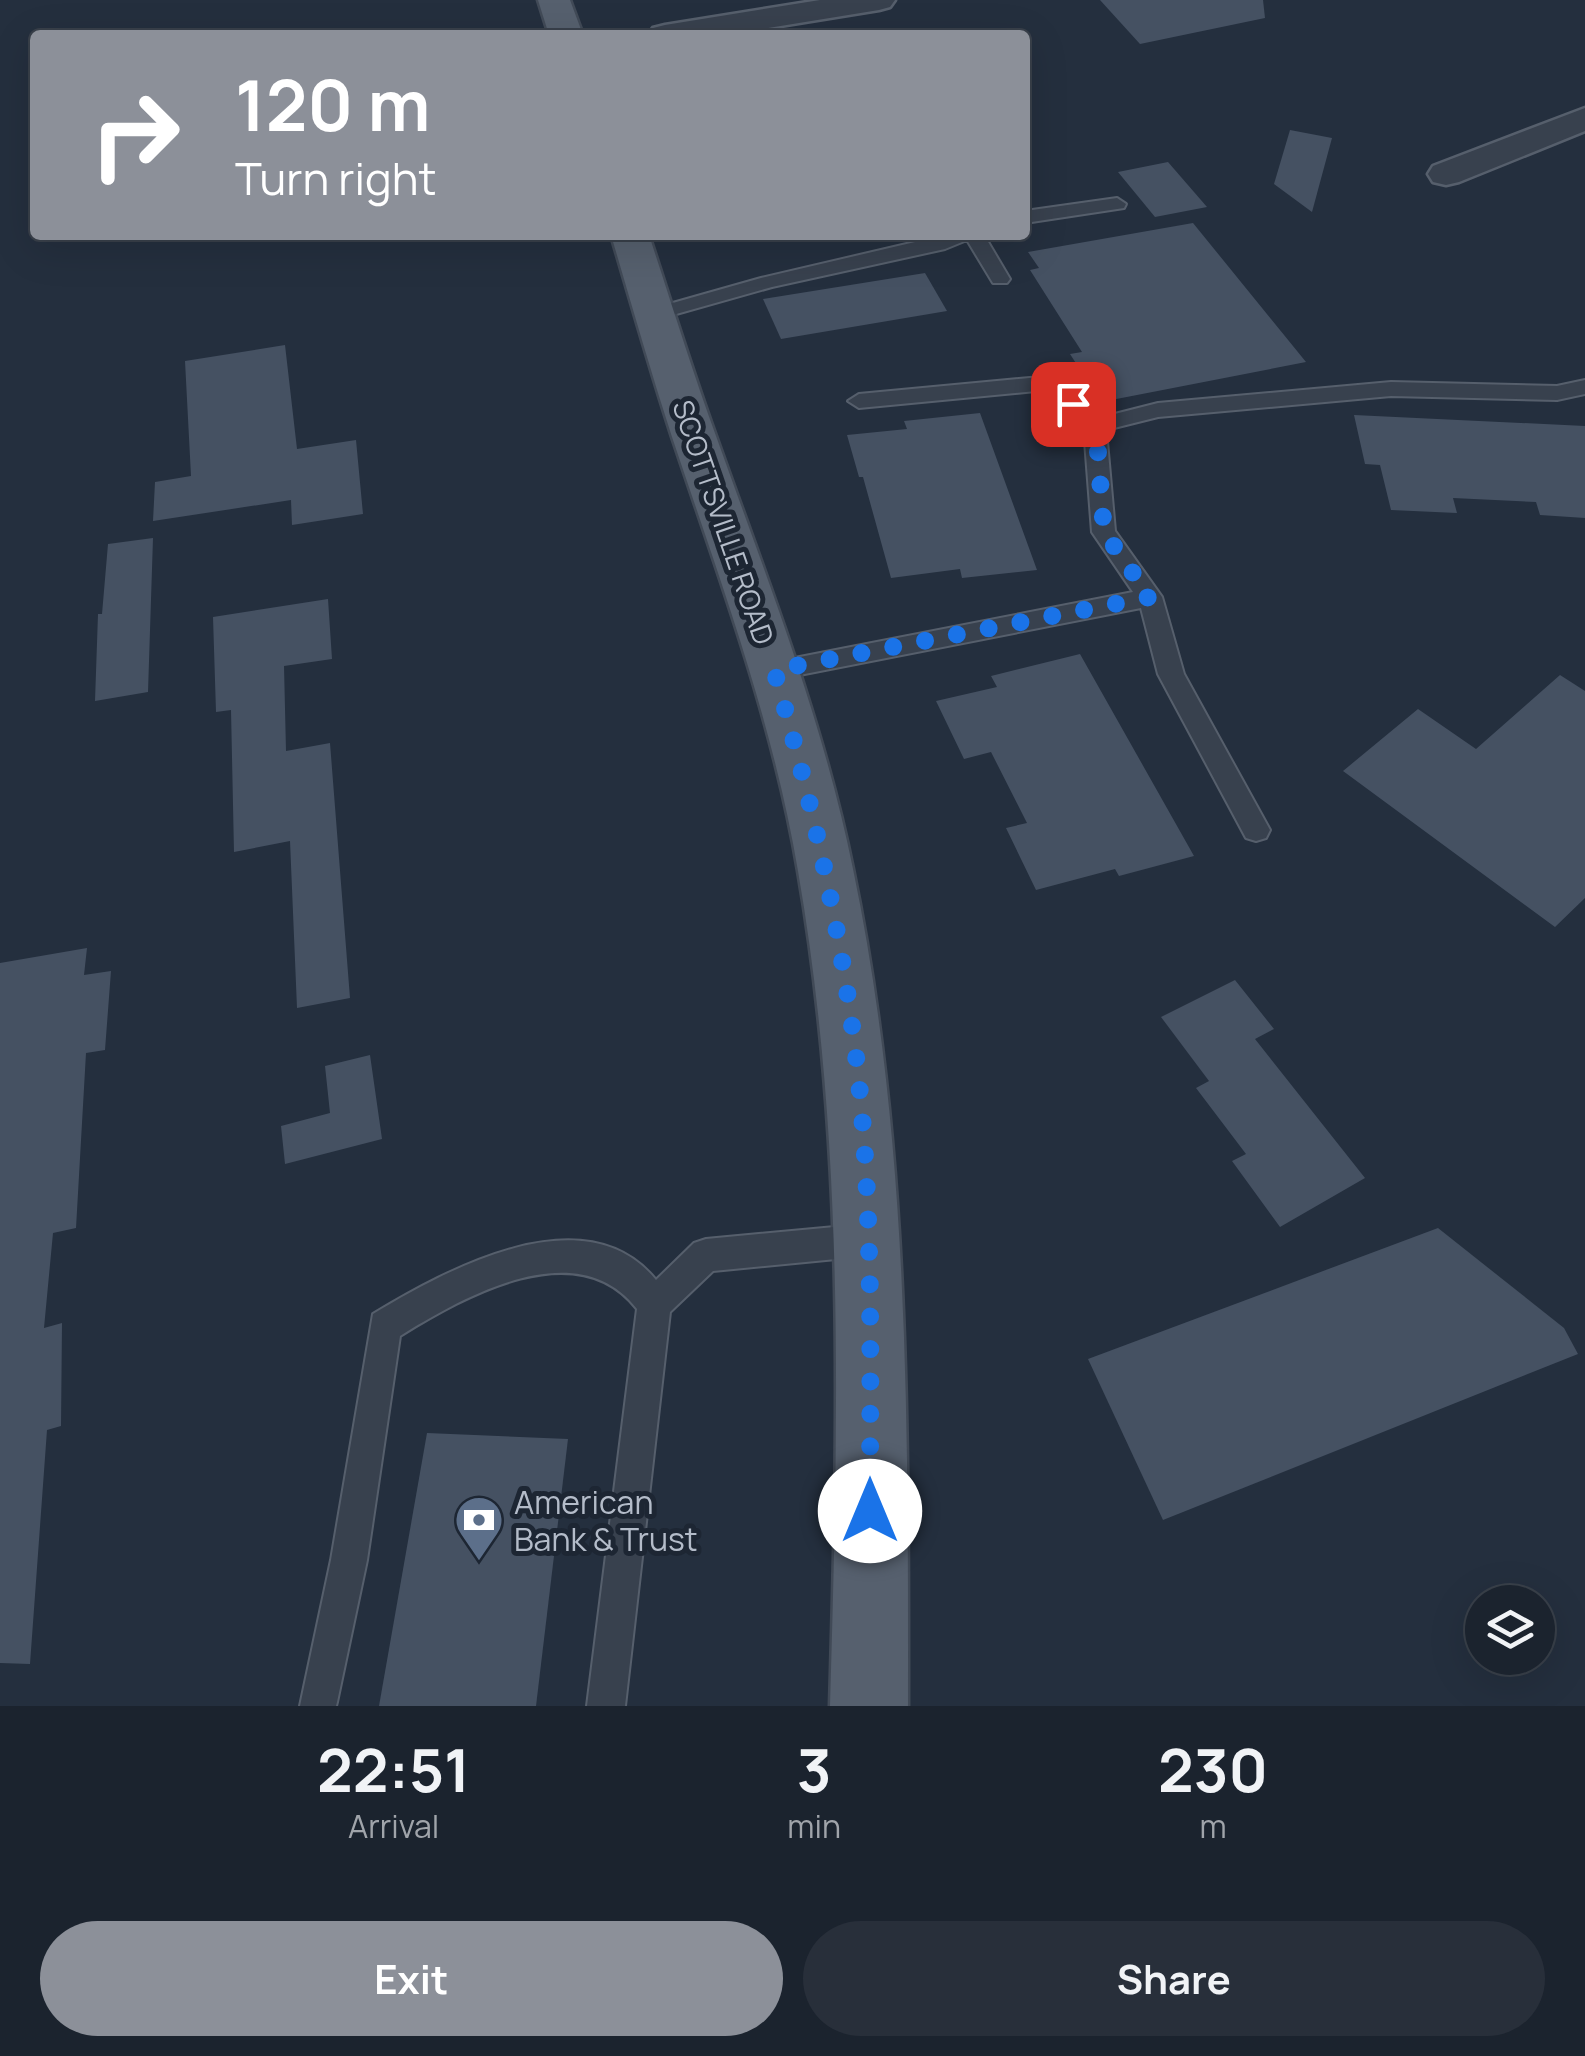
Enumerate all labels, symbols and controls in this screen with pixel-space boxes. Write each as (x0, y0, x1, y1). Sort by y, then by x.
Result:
text: 120 m (235, 56, 430, 152)
icon: right (70, 70, 200, 200)
text: Turn right (235, 147, 436, 209)
pin (1031, 362, 1116, 447)
icon: arrive (1046, 377, 1101, 432)
street label: SCOTTSVILLE ROAD (664, 395, 784, 649)
position arrow (818, 1459, 922, 1563)
place label: American Bank & Trust (514, 1480, 698, 1561)
bank icon: American Bank & Trust (453, 1494, 505, 1562)
map controls (1465, 1585, 1555, 1675)
button: layers (1465, 1585, 1555, 1675)
text: 22:51 (317, 1728, 470, 1810)
text: 3 (797, 1728, 832, 1810)
text: 230 (1158, 1728, 1268, 1810)
text: Arrival (348, 1804, 439, 1848)
text: min (787, 1804, 841, 1848)
text: m (1199, 1804, 1227, 1848)
button: Exit (40, 1921, 783, 2036)
button: Share (803, 1921, 1545, 2036)

